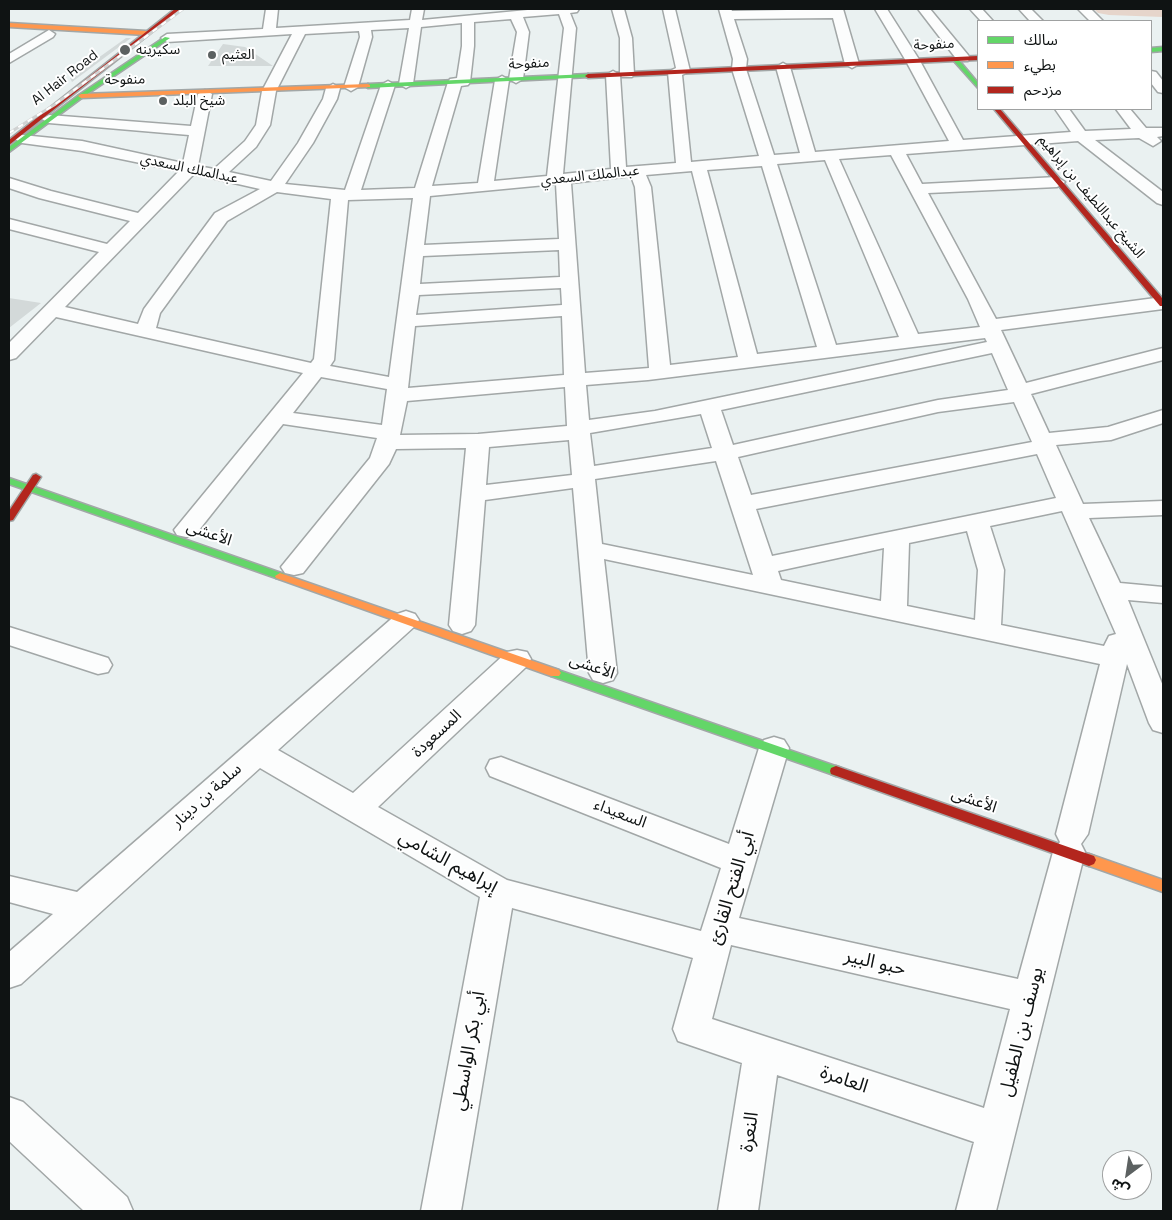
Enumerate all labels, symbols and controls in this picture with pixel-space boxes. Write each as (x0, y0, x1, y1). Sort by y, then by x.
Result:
legend (977, 20, 1152, 110)
text: سالك (1024, 30, 1058, 49)
street label: منفوحة (913, 36, 955, 54)
place label: سكيرينه (136, 42, 180, 58)
marker: سكيرينه (118, 43, 132, 57)
street label: Al Hair Road (28, 47, 102, 109)
place label: العثيم (222, 47, 255, 63)
marker: العثيم (206, 49, 218, 61)
street label: منفوحة (508, 55, 550, 73)
text: بطيء (1024, 55, 1056, 74)
street label: منفوحة (104, 71, 146, 89)
text: مزدحم (1024, 80, 1062, 99)
place label: شيخ البلد (173, 93, 225, 109)
marker: شيخ البلد (157, 95, 169, 107)
street label: الشيخ عبداللطيف بن إبراهيم (1035, 132, 1147, 262)
street label: عبدالملك السعدي (139, 150, 239, 188)
street label: عبدالملك السعدي (540, 162, 640, 190)
street label: الأعشى (184, 517, 234, 551)
street label: الأعشى (567, 650, 617, 684)
street label: المسعودة (408, 706, 466, 762)
street label: سلمة بن دينار (168, 760, 246, 832)
street label: الأعشى (949, 784, 999, 818)
street label: السعيداء (591, 795, 649, 833)
street label: إبراهيم الشامي (394, 825, 502, 899)
street label: أبي الفتح القارئ (704, 829, 760, 947)
street label: حبو البير (842, 945, 908, 981)
street label: يوسف بن الطفيل (995, 965, 1049, 1099)
street label: أبي بكر الواسطي (447, 989, 491, 1113)
street label: العامرة (817, 1061, 871, 1099)
street label: النعرة (736, 1110, 764, 1154)
north arrow (1102, 1150, 1152, 1200)
text: ش (1107, 1174, 1133, 1200)

